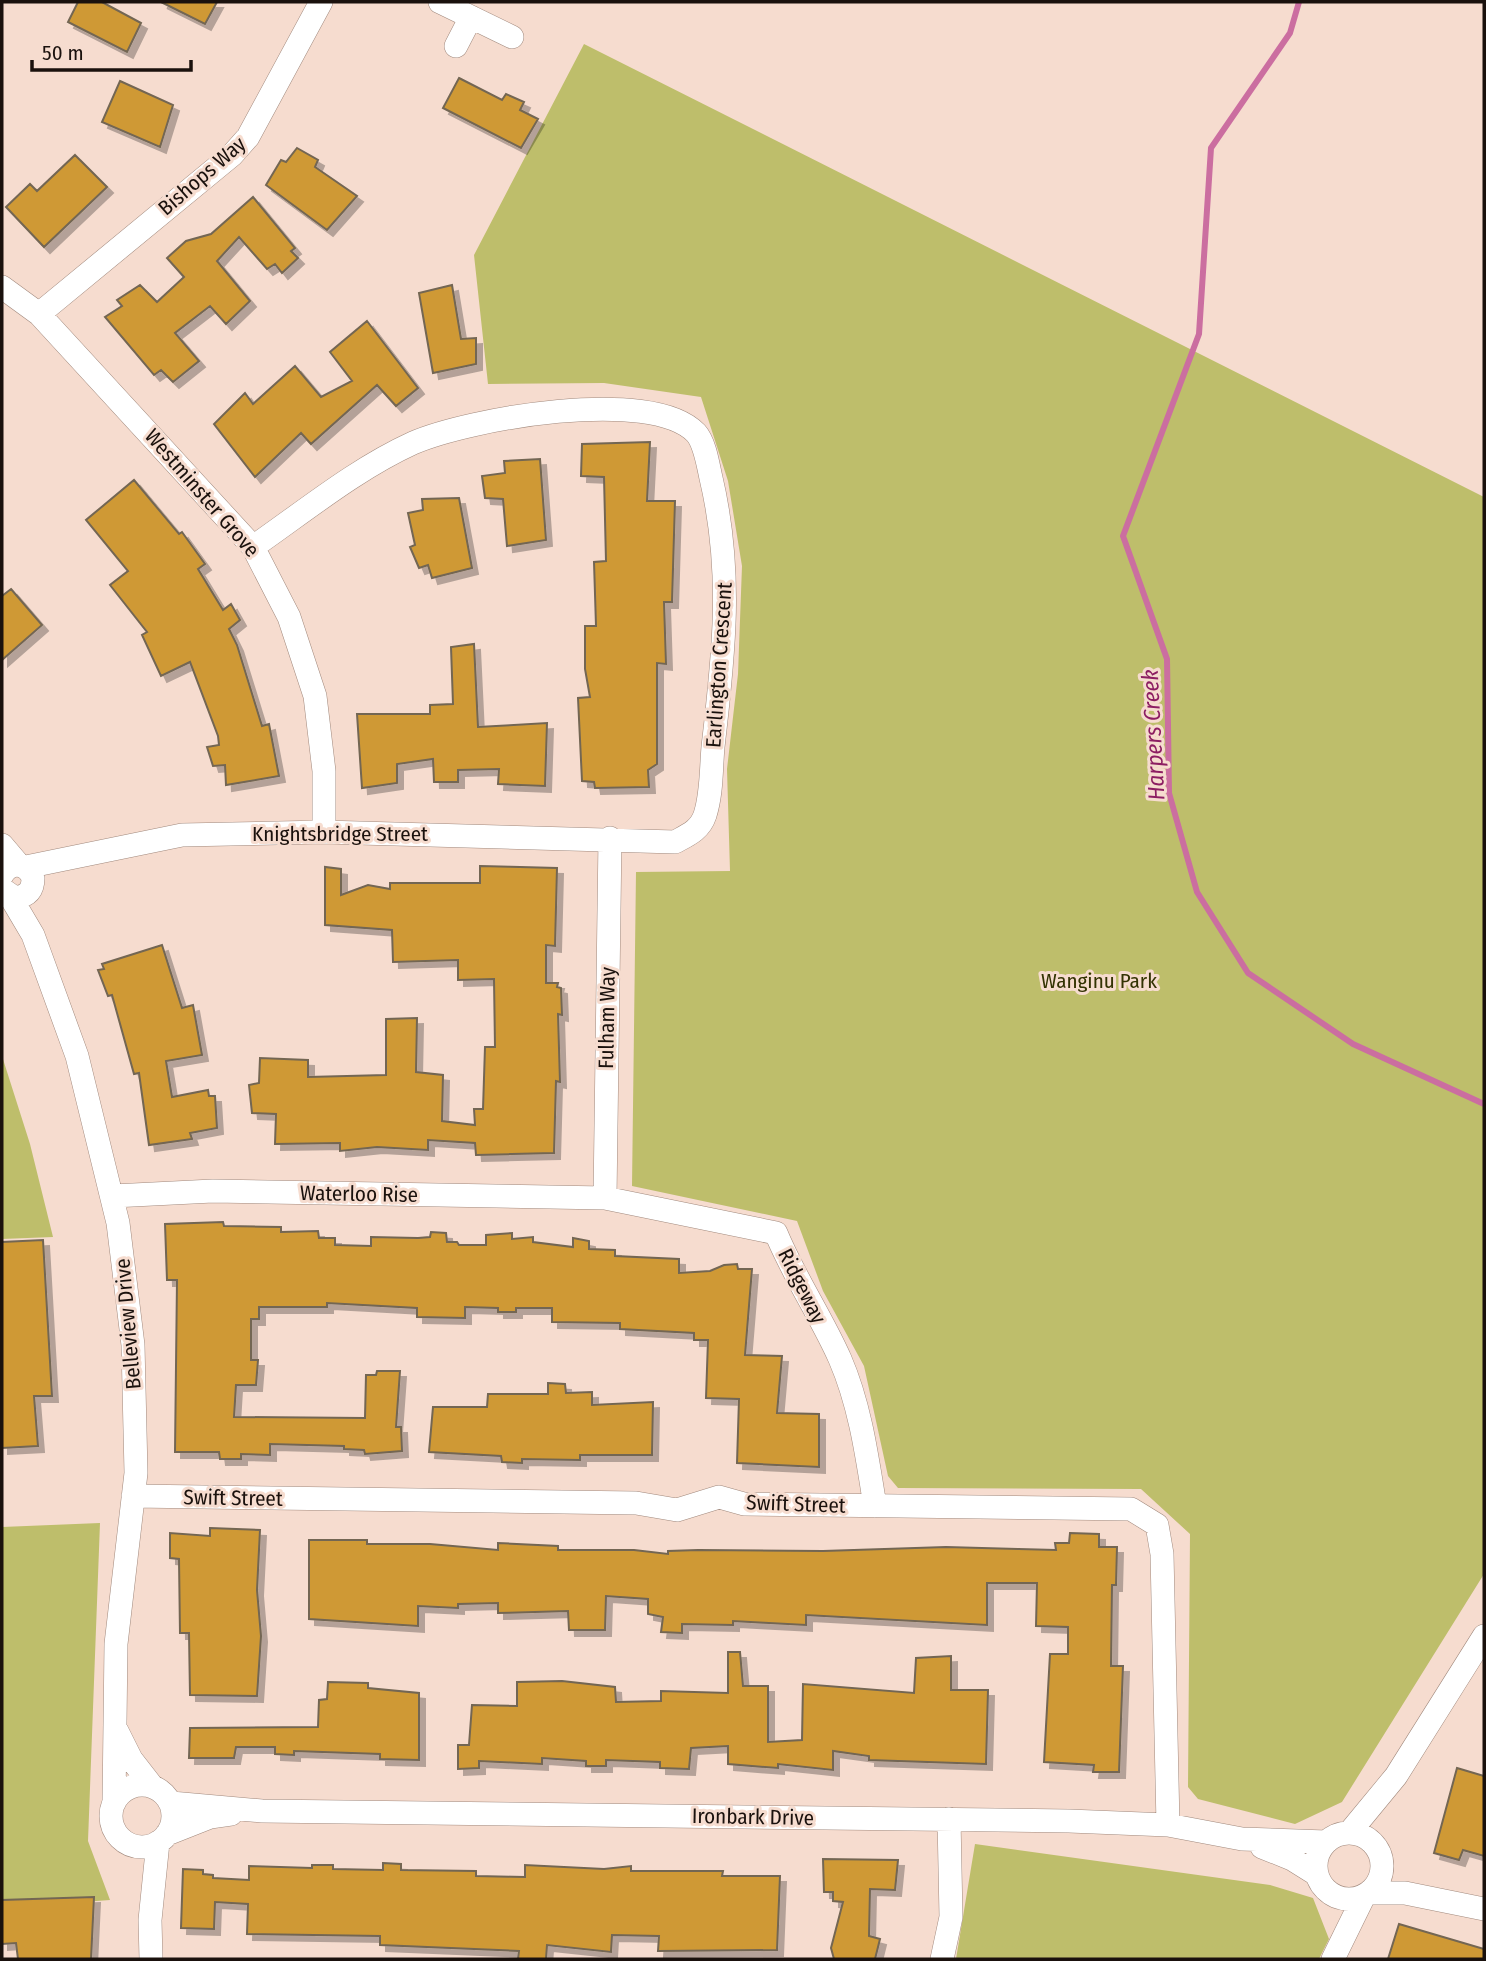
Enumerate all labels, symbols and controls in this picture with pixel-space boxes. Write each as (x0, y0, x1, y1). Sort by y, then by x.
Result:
scale bar (32, 28, 191, 72)
text: 50 m (42, 40, 84, 66)
street label: Bishops Way (153, 131, 252, 221)
street label: Westminster Grove (139, 423, 265, 563)
street label: Earlington Crescent (700, 581, 738, 749)
water label: Harpers Creek (1136, 669, 1170, 801)
street label: Knightsbridge Street (252, 821, 428, 847)
street label: Fulham Way (593, 966, 621, 1069)
park label: Wanginu Park (1041, 968, 1157, 994)
street label: Waterloo Rise (300, 1180, 418, 1208)
street label: Ridgeway (772, 1244, 832, 1328)
street label: Belleview Drive (109, 1257, 147, 1391)
street label: Swift Street (183, 1484, 283, 1512)
street label: Swift Street (746, 1489, 846, 1519)
street label: Ironbark Drive (692, 1803, 814, 1831)

